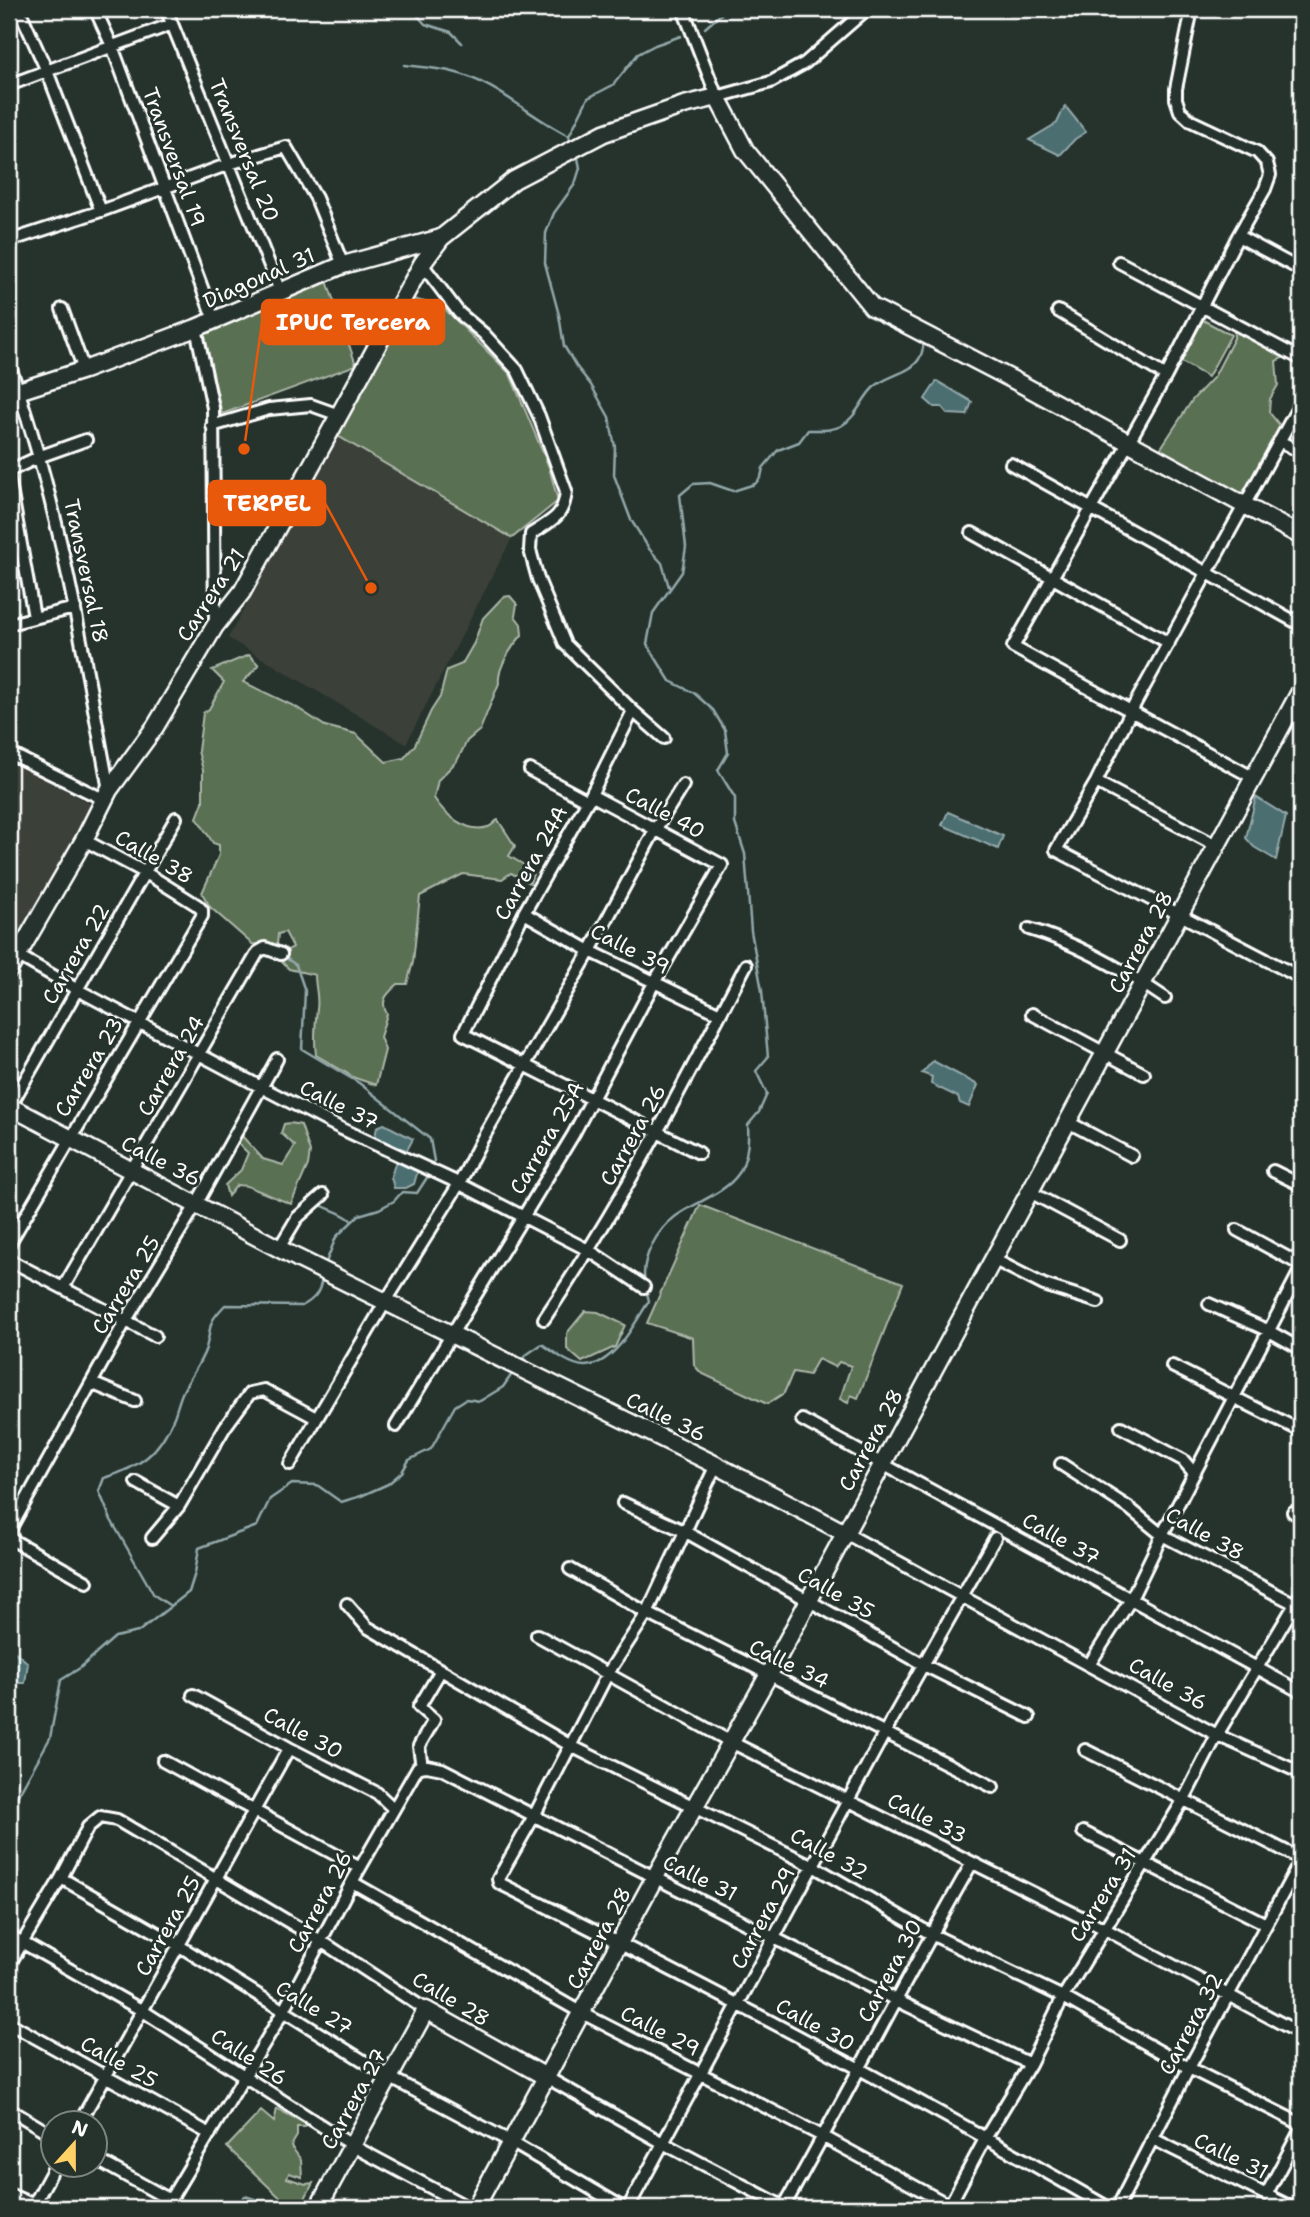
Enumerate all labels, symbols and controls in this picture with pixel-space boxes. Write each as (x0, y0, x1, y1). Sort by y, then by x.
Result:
street label: Transversal 20 (203, 74, 285, 226)
street label: Transversal 19 (136, 84, 212, 230)
street label: Diagonal 31 (199, 241, 319, 315)
callout: IPUC Tercera (262, 300, 444, 344)
text: IPUC Tercera (276, 307, 430, 337)
callout: TERPEL (209, 481, 325, 525)
text: TERPEL (223, 488, 311, 518)
street label: Transversal 18 (57, 496, 115, 646)
street label: Carrera 21 (170, 543, 252, 647)
street label: Calle 40 (620, 780, 710, 846)
street label: Carrera 24A (488, 801, 574, 925)
street label: Calle 38 (110, 823, 198, 891)
street label: Carrera 28 (1102, 886, 1180, 998)
street label: Carrera 22 (36, 899, 116, 1009)
street label: Calle 39 (586, 917, 674, 981)
street label: Carrera 24 (131, 1011, 211, 1121)
street label: Carrera 23 (48, 1012, 130, 1122)
street label: Calle 37 (295, 1073, 383, 1137)
street label: Carrera 25A (503, 1076, 591, 1200)
street label: Carrera 26 (594, 1079, 672, 1191)
street label: Calle 36 (116, 1129, 206, 1193)
street label: Carrera 25 (85, 1230, 167, 1340)
street label: Carrera 28 (832, 1384, 910, 1496)
street label: Calle 36 (621, 1386, 711, 1448)
street label: Calle 38 (1161, 1501, 1249, 1567)
street label: Calle 37 (1017, 1506, 1105, 1572)
street label: Calle 35 (792, 1560, 880, 1626)
street label: Calle 34 (744, 1633, 834, 1695)
street label: Calle 36 (1124, 1651, 1212, 1717)
street label: Calle 30 (258, 1700, 348, 1766)
street label: Calle 33 (883, 1786, 971, 1850)
street label: Calle 32 (785, 1821, 873, 1887)
street label: Carrera 31 (1063, 1843, 1143, 1947)
street label: Carrera 26 (281, 1846, 359, 1958)
street label: Calle 31 (658, 1848, 742, 1908)
street label: Carrera 29 (724, 1862, 802, 1974)
street label: Carrera 25 (129, 1871, 207, 1981)
street label: Carrera 28 (560, 1882, 638, 1994)
street label: Carrera 30 (851, 1915, 929, 2027)
street label: Calle 28 (407, 1965, 495, 2033)
street label: Carrera 32 (1152, 1968, 1230, 2080)
street label: Calle 27 (270, 1974, 358, 2042)
street label: Calle 30 (771, 1992, 859, 2058)
street label: Calle 29 (616, 1999, 704, 2063)
street label: Calle 26 (206, 2022, 292, 2092)
street label: Calle 25 (75, 2029, 163, 2095)
street label: Carrera 27 (315, 2043, 393, 2155)
north arrow (38, 2108, 108, 2178)
text: N (68, 2114, 91, 2143)
street label: Calle 31 (1189, 2126, 1273, 2186)

